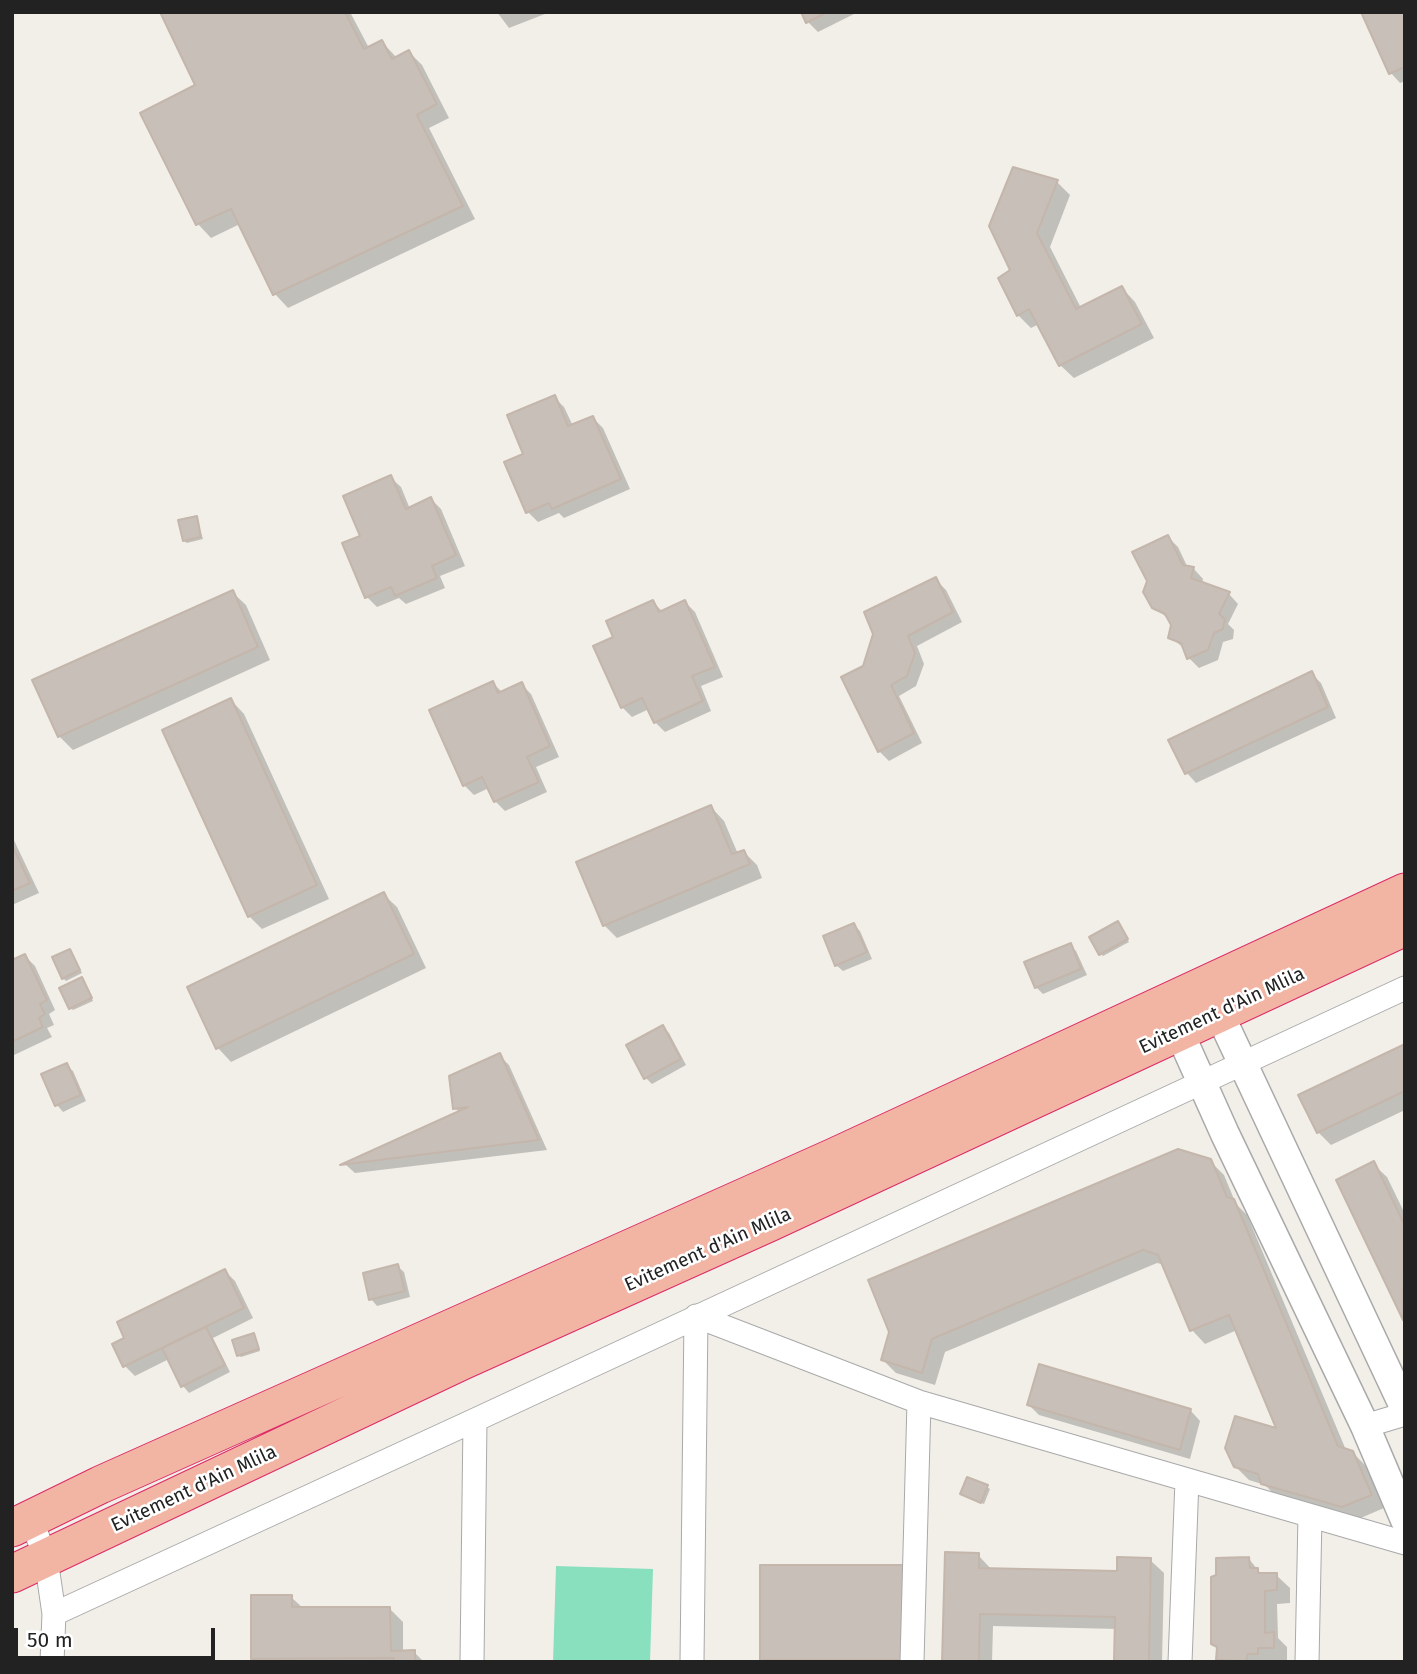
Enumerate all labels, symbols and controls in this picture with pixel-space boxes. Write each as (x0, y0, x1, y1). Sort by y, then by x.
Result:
street label: Evitement d'Ain Mlila (1136, 963, 1308, 1059)
street label: Evitement d'Ain Mlila (621, 1203, 795, 1297)
street label: Evitement d'Ain Mlila (108, 1441, 280, 1537)
scale bar (18, 1614, 219, 1658)
text: 50 m (27, 1627, 73, 1653)

